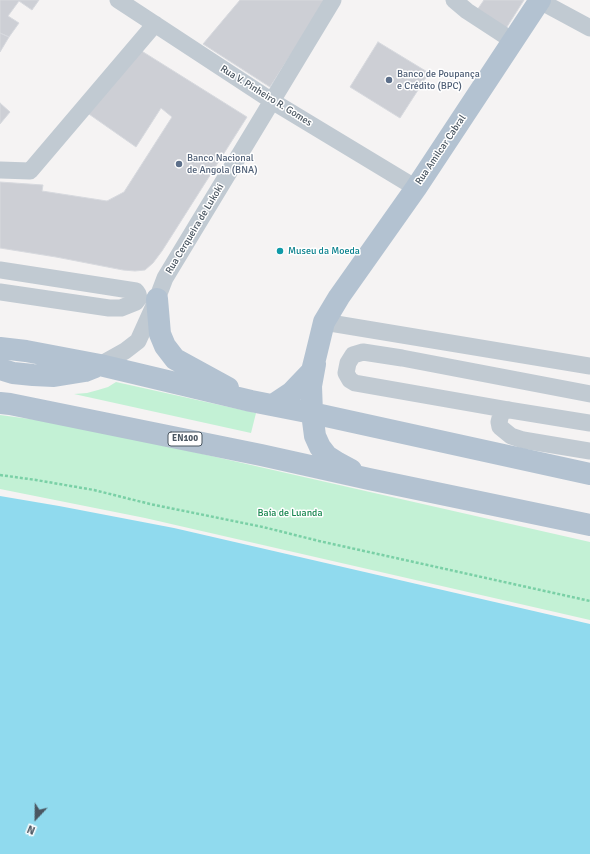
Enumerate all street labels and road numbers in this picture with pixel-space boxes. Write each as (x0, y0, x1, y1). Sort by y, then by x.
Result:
street label: Rua V. Pinheiro R. Gomes (218, 63, 314, 129)
street label: Rua Amilcar Cabral (413, 113, 469, 187)
street label: Rua Cerqueira de Lukoki (163, 182, 227, 276)
road number: EN100 (168, 432, 202, 446)

